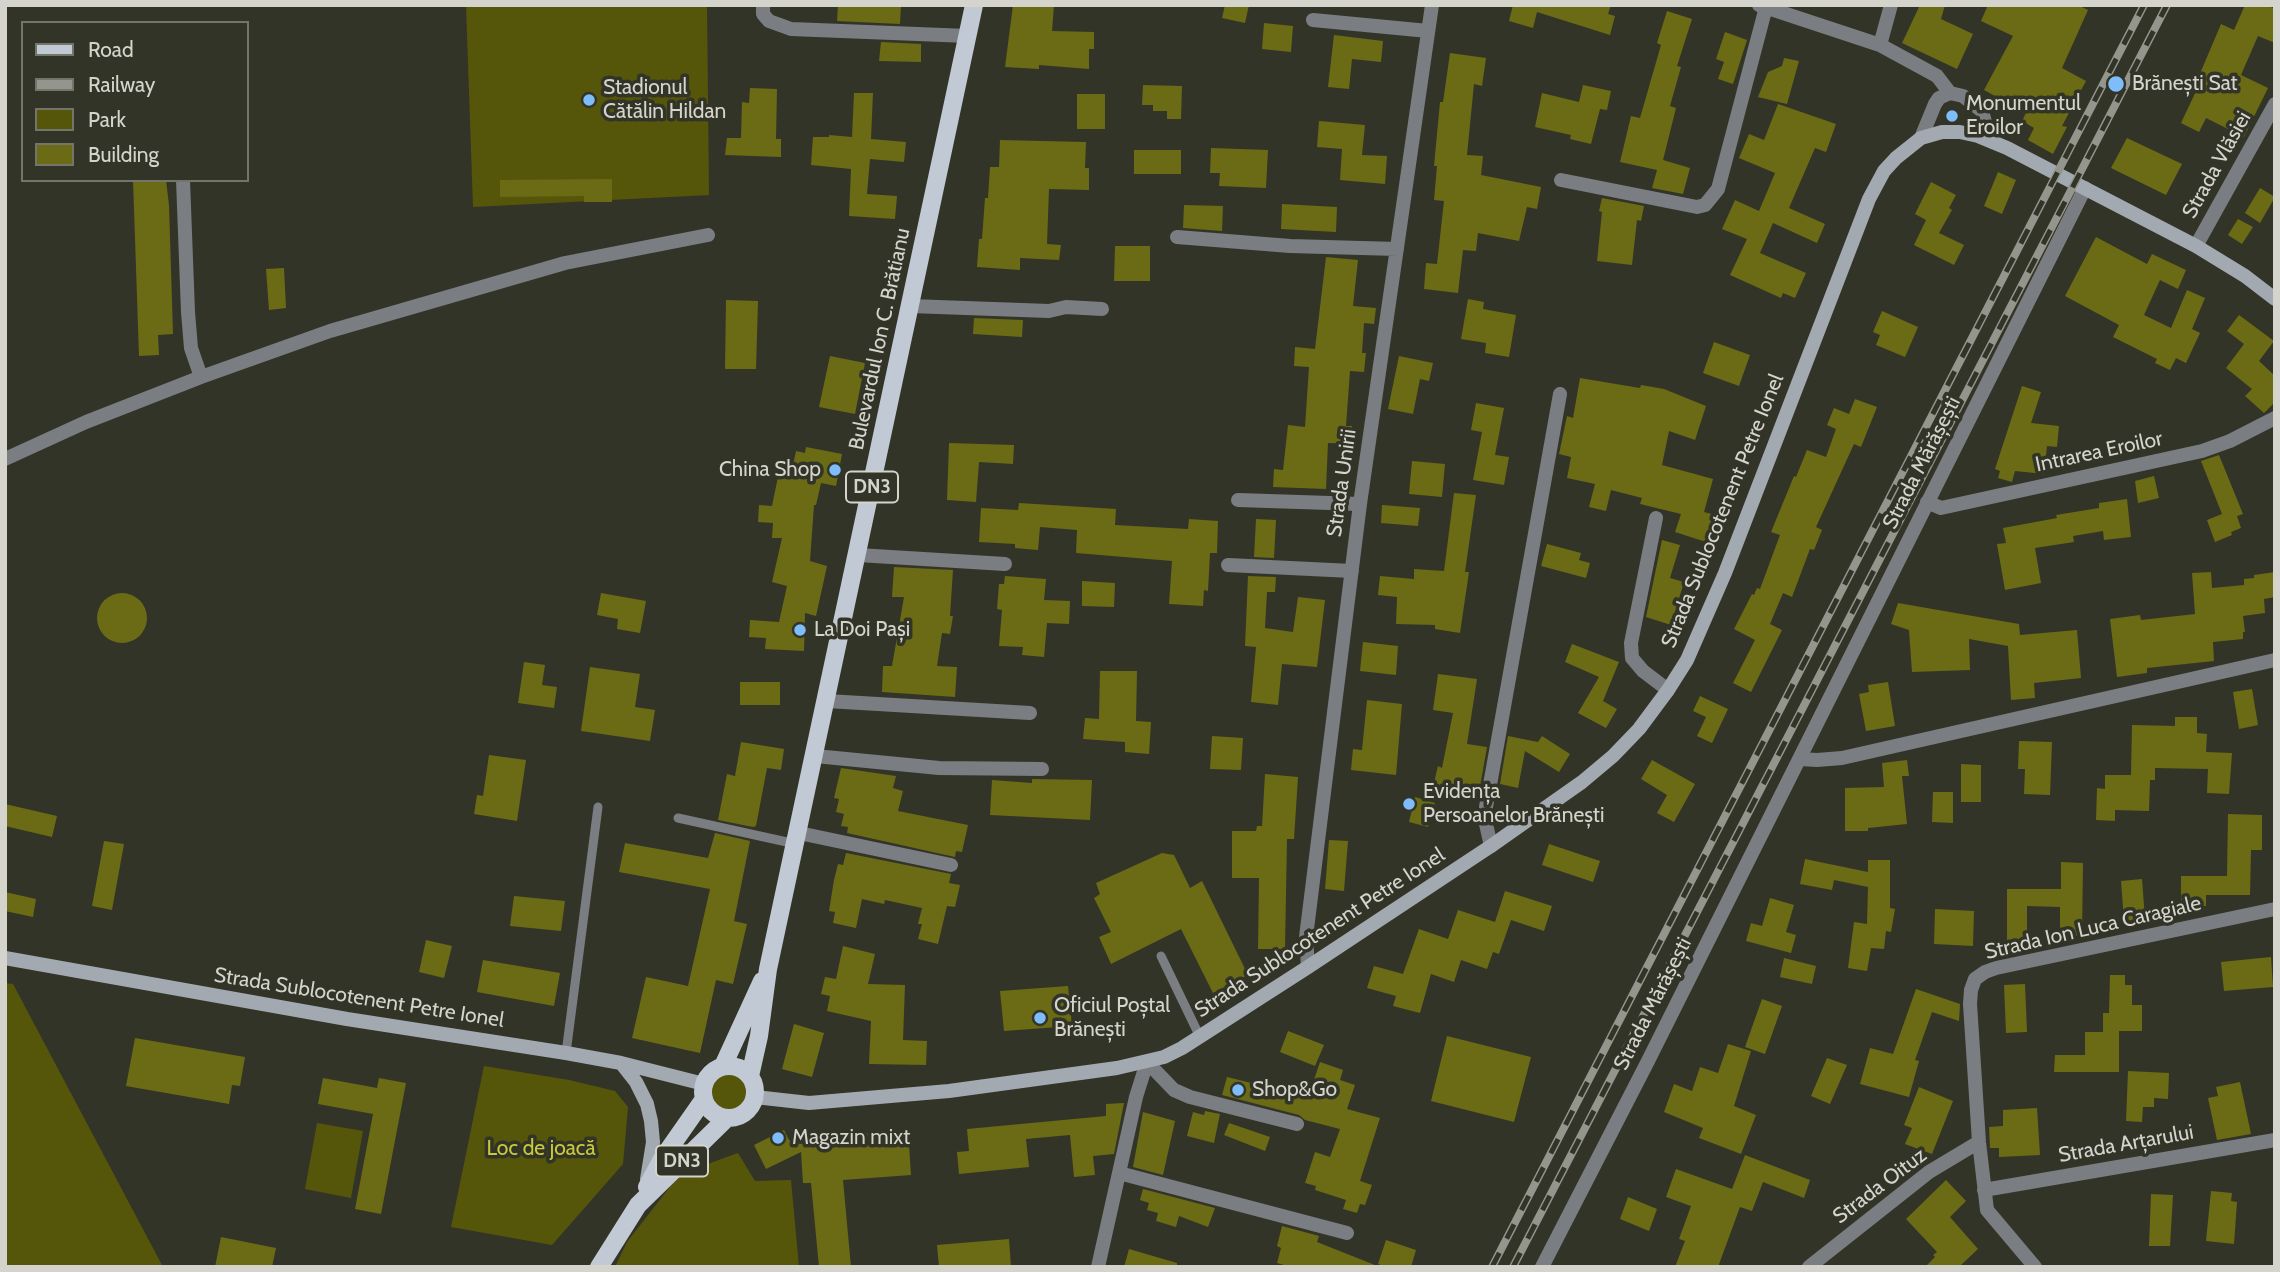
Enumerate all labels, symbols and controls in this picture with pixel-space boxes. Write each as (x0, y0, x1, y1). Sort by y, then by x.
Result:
legend (21, 21, 248, 182)
text: Road (88, 37, 134, 62)
place label: Brănești Sat (2132, 71, 2238, 97)
text: Railway (88, 72, 155, 97)
marker: Brănești Sat (2106, 74, 2126, 94)
place label: Stadionul Cătălin Hildan (603, 75, 726, 125)
place label: Monumentul Eroilor (1966, 91, 2081, 141)
marker: Stadionul Cătălin Hildan (581, 92, 597, 108)
text: Park (88, 107, 126, 132)
street label: Strada Vlăsiei (2177, 107, 2257, 223)
marker: Monumentul Eroilor (1944, 108, 1960, 124)
text: Building (88, 142, 159, 167)
street label: Bulevardul Ion C. Brătianu (844, 226, 916, 452)
street label: Strada Sublocotenent Petre Ionel (1656, 370, 1790, 652)
street label: Strada Mărășești (1878, 393, 1966, 533)
street label: Intrarea Eroilor (2033, 426, 2165, 478)
street label: Strada Unirii (1322, 427, 1362, 539)
place label: China Shop (719, 457, 821, 483)
marker: China Shop (827, 462, 843, 478)
road number: DN3 (846, 472, 898, 502)
place label: La Doi Pași (814, 617, 910, 643)
marker: La Doi Pași (792, 622, 808, 638)
place label: Evidența Persoanelor Brănești (1423, 779, 1604, 829)
marker: Evidența Persoanelor Brănești (1401, 796, 1417, 812)
street label: Strada Sublocotenent Petre Ionel (1190, 843, 1450, 1023)
street label: Strada Ion Luca Caragiale (1982, 891, 2204, 965)
street label: Strada Mărășești (1609, 934, 1697, 1074)
street label: Strada Sublocotenent Petre Ionel (212, 963, 506, 1033)
place label: Oficiul Poștal Brănești (1054, 993, 1170, 1043)
marker: Oficiul Poștal Brănești (1032, 1010, 1048, 1026)
place label: Shop&Go (1252, 1077, 1337, 1103)
marker: Shop&Go (1230, 1082, 1246, 1098)
street label: Strada Arțarului (2056, 1120, 2196, 1168)
place label: Magazin mixt (792, 1125, 910, 1151)
marker: Magazin mixt (770, 1130, 786, 1146)
park label: Loc de joacă (487, 1136, 595, 1162)
street label: Strada Oituz (1828, 1143, 1932, 1229)
road number: DN3 (656, 1146, 708, 1176)

